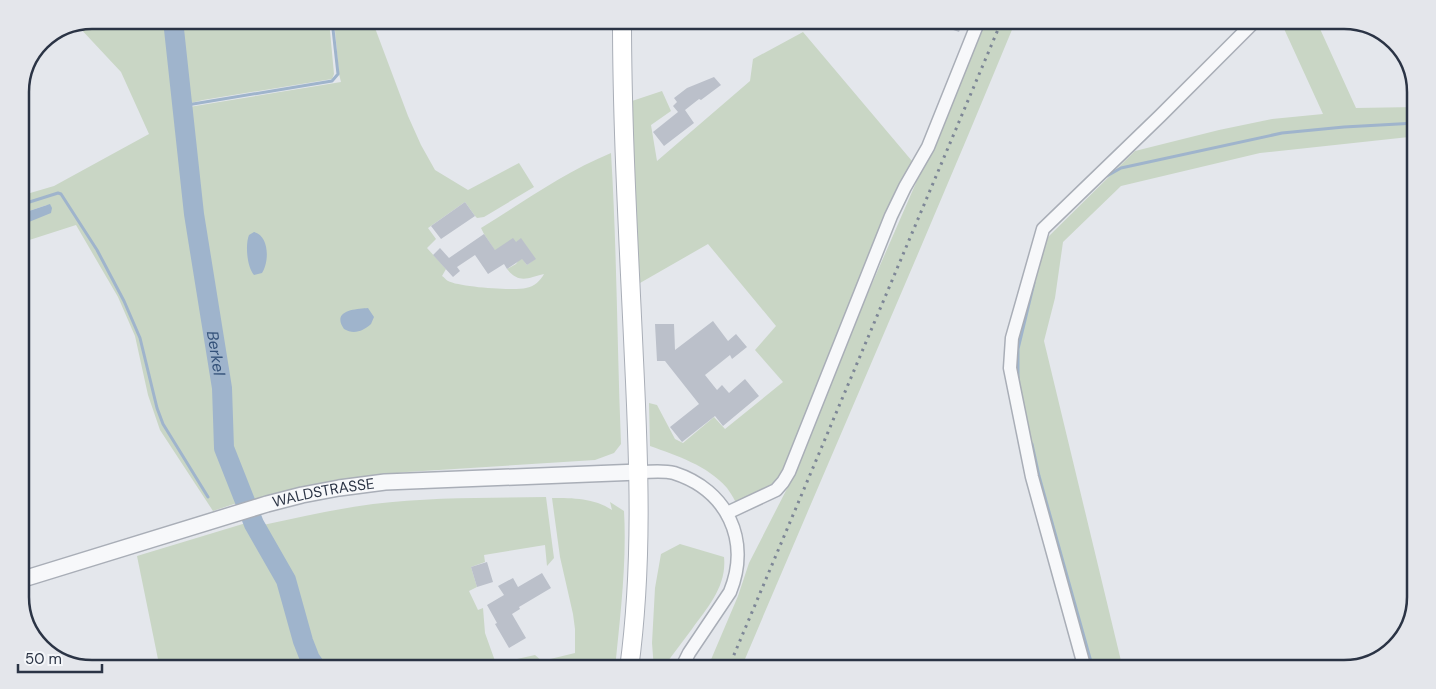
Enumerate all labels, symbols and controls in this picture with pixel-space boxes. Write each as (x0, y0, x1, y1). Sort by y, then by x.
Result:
water label: Berkel (202, 329, 230, 378)
street label: WALDSTRASSE (270, 473, 375, 512)
scale bar (18, 642, 101, 674)
text: 50 m (25, 649, 62, 669)

